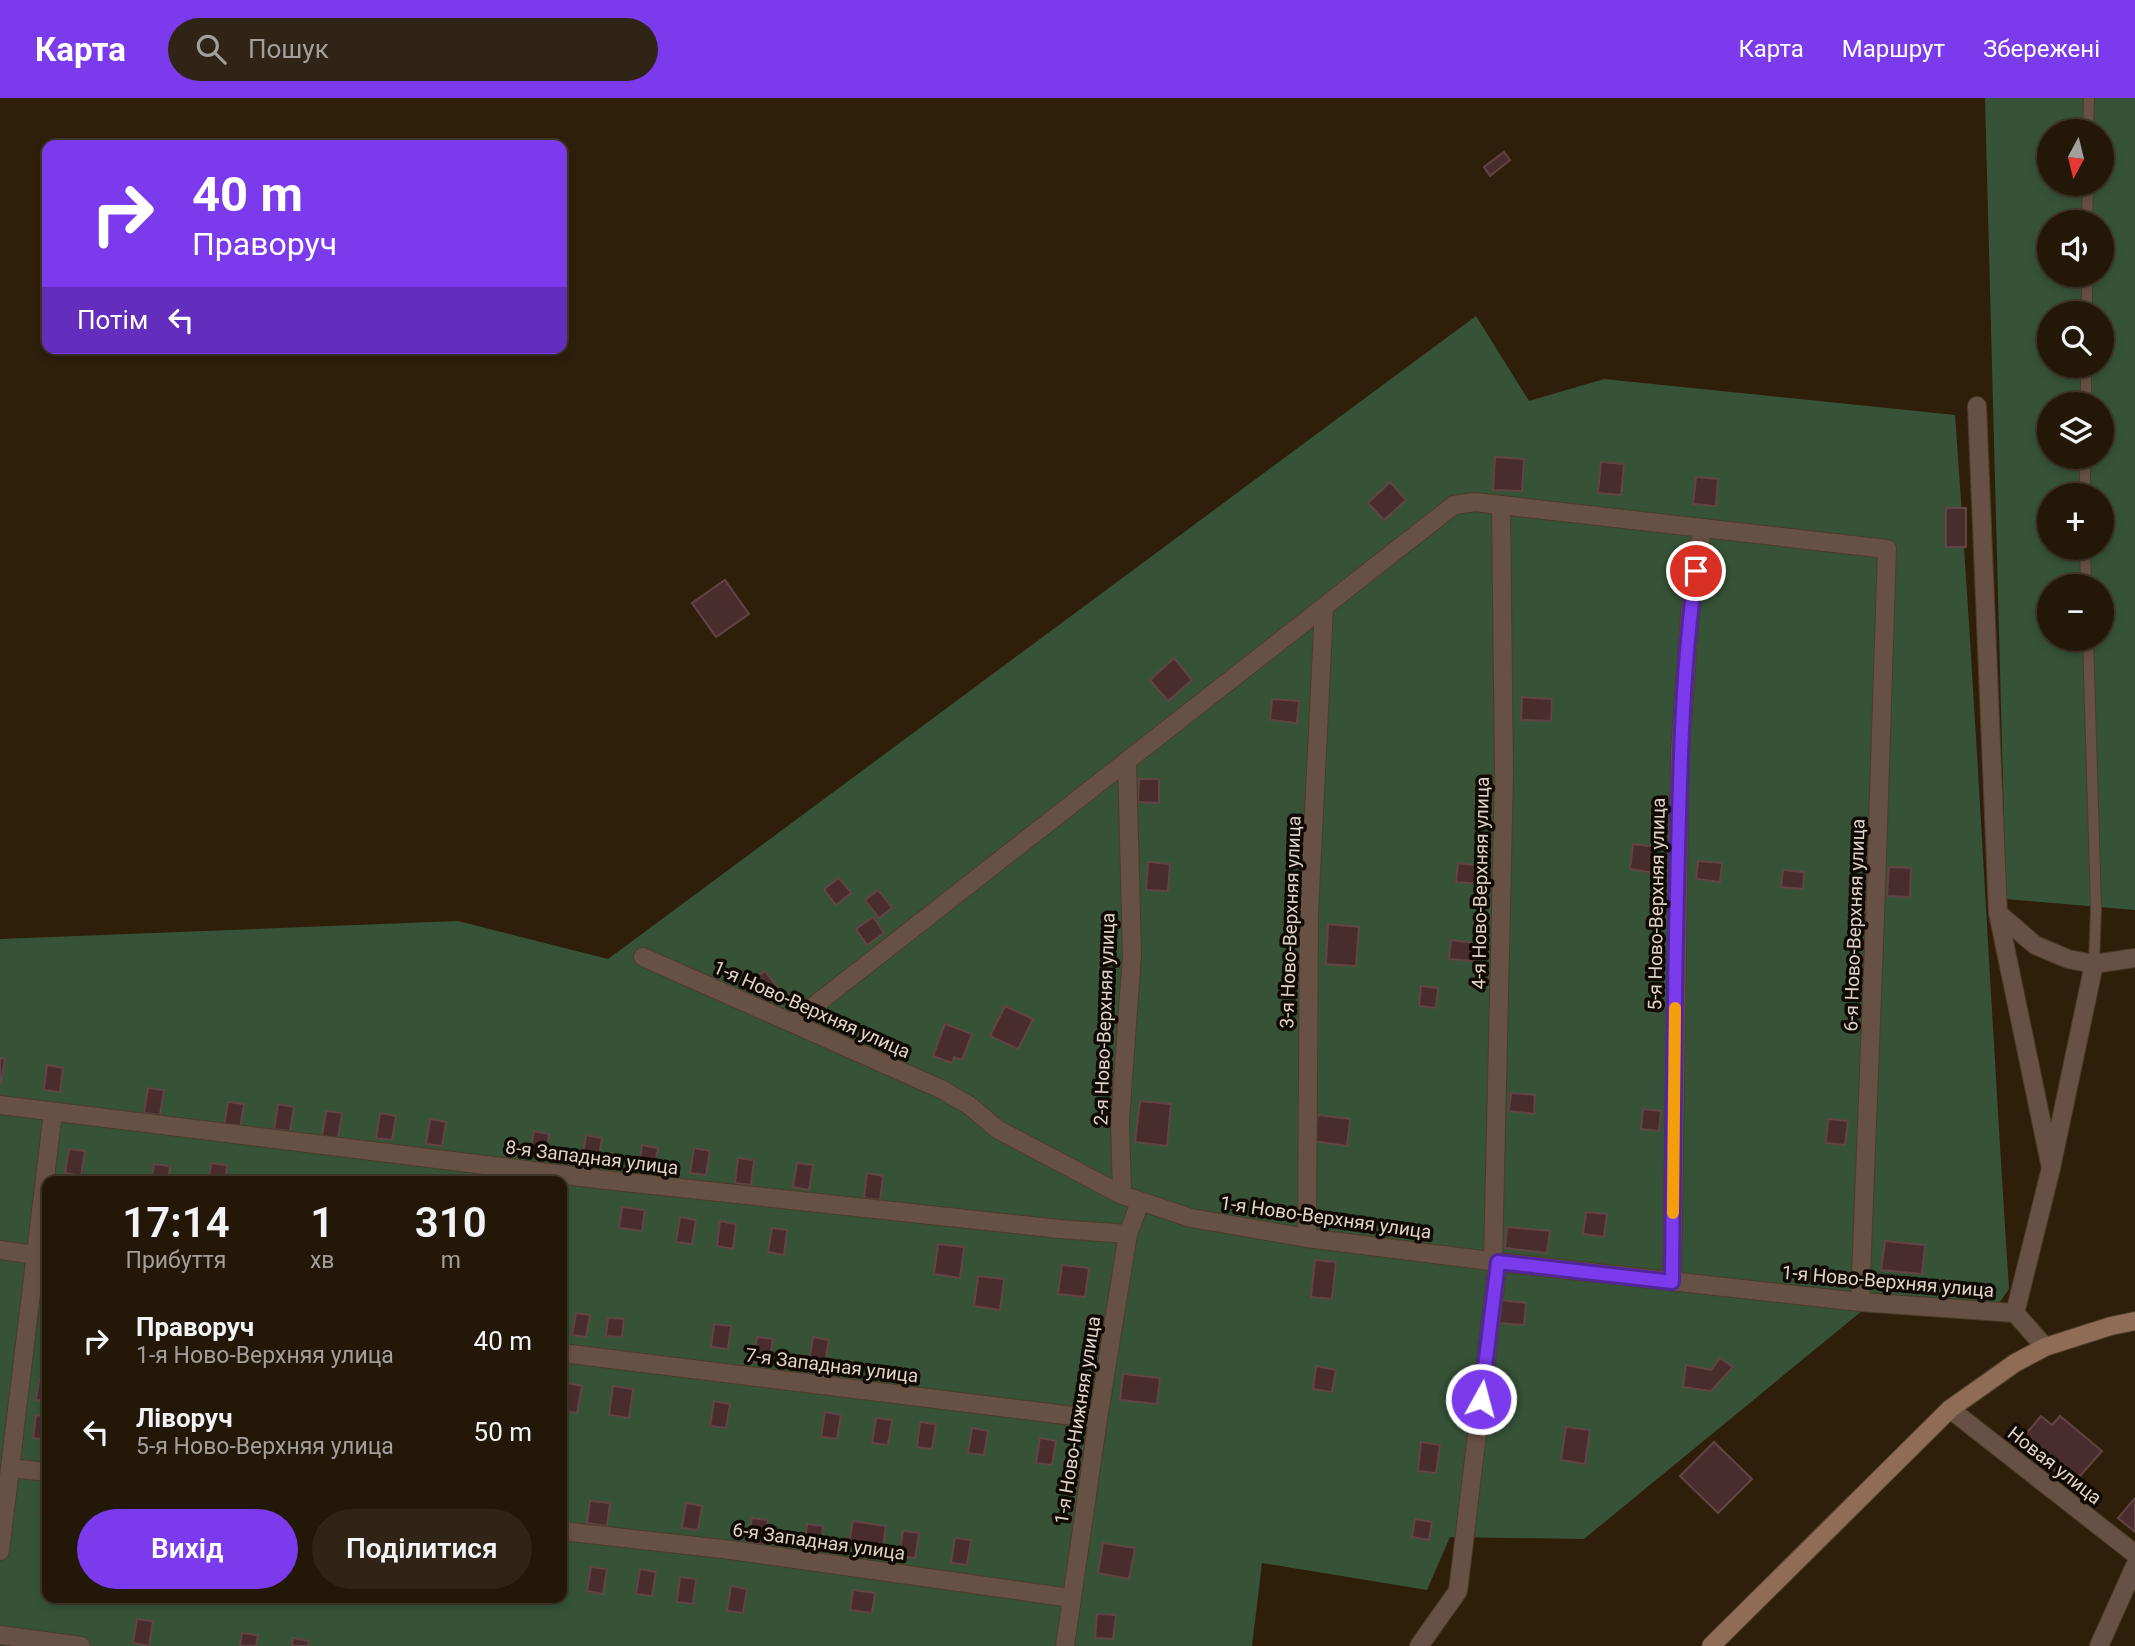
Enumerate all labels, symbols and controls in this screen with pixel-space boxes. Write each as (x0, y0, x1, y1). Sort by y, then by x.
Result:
search box (168, 18, 658, 81)
text: Карта (35, 30, 126, 69)
icon: search (192, 30, 230, 68)
text: Пошук (248, 34, 329, 64)
text: Карта (1738, 35, 1804, 63)
text: Маршрут (1842, 35, 1945, 63)
text: Збережені (1983, 35, 2100, 63)
north arrow (2037, 119, 2114, 196)
map controls (2037, 119, 2114, 651)
text: 40 m (192, 166, 303, 223)
icon: right (77, 168, 168, 259)
button: sound (2037, 210, 2114, 287)
text: Праворуч (192, 225, 337, 263)
icon: left (162, 301, 200, 339)
button: search (2037, 301, 2114, 378)
text: Потім (77, 305, 148, 335)
button: layers (2037, 392, 2114, 469)
button: + (2037, 483, 2114, 560)
pin (1666, 541, 1726, 601)
icon: arrive (1677, 552, 1715, 590)
button: − (2037, 574, 2114, 651)
street label: 4-я Ново-Верхняя улица (1467, 776, 1494, 990)
street label: 5-я Ново-Верхняя улица (1643, 797, 1670, 1011)
street label: 3-я Ново-Верхняя улица (1275, 815, 1306, 1029)
street label: 6-я Ново-Верхняя улица (1839, 818, 1870, 1032)
street label: 2-я Ново-Верхняя улица (1089, 912, 1120, 1126)
street label: 1-я Ново-Верхняя улица (710, 956, 914, 1063)
street label: 8-я Западная улица (504, 1135, 680, 1180)
street label: 1-я Ново-Верхняя улица (1219, 1191, 1433, 1244)
text: 17:14 (122, 1198, 230, 1247)
text: 1 (310, 1198, 334, 1247)
text: 310 (415, 1198, 487, 1247)
text: Прибуття (125, 1247, 226, 1274)
text: хв (310, 1247, 334, 1274)
text: m (441, 1247, 461, 1274)
street label: 1-я Ново-Верхняя улица (1781, 1261, 1995, 1302)
text: Праворуч (136, 1312, 254, 1342)
street label: 1-я Ново-Нижняя улица (1050, 1314, 1105, 1526)
icon: right (77, 1322, 115, 1360)
text: 40 m (474, 1326, 532, 1356)
text: 1-я Ново-Верхняя улица (136, 1342, 394, 1369)
street label: 7-я Западная улица (744, 1343, 920, 1388)
position arrow (1444, 1362, 1518, 1436)
text: Ліворуч (136, 1403, 233, 1433)
icon: left (77, 1413, 115, 1451)
text: 50 m (474, 1417, 532, 1447)
street label: Новая улица (2003, 1422, 2106, 1509)
text: 5-я Ново-Верхняя улица (136, 1433, 394, 1460)
button: Вихід (77, 1509, 298, 1589)
button: Поділитися (312, 1509, 532, 1589)
street label: 6-я Западная улица (731, 1518, 907, 1565)

